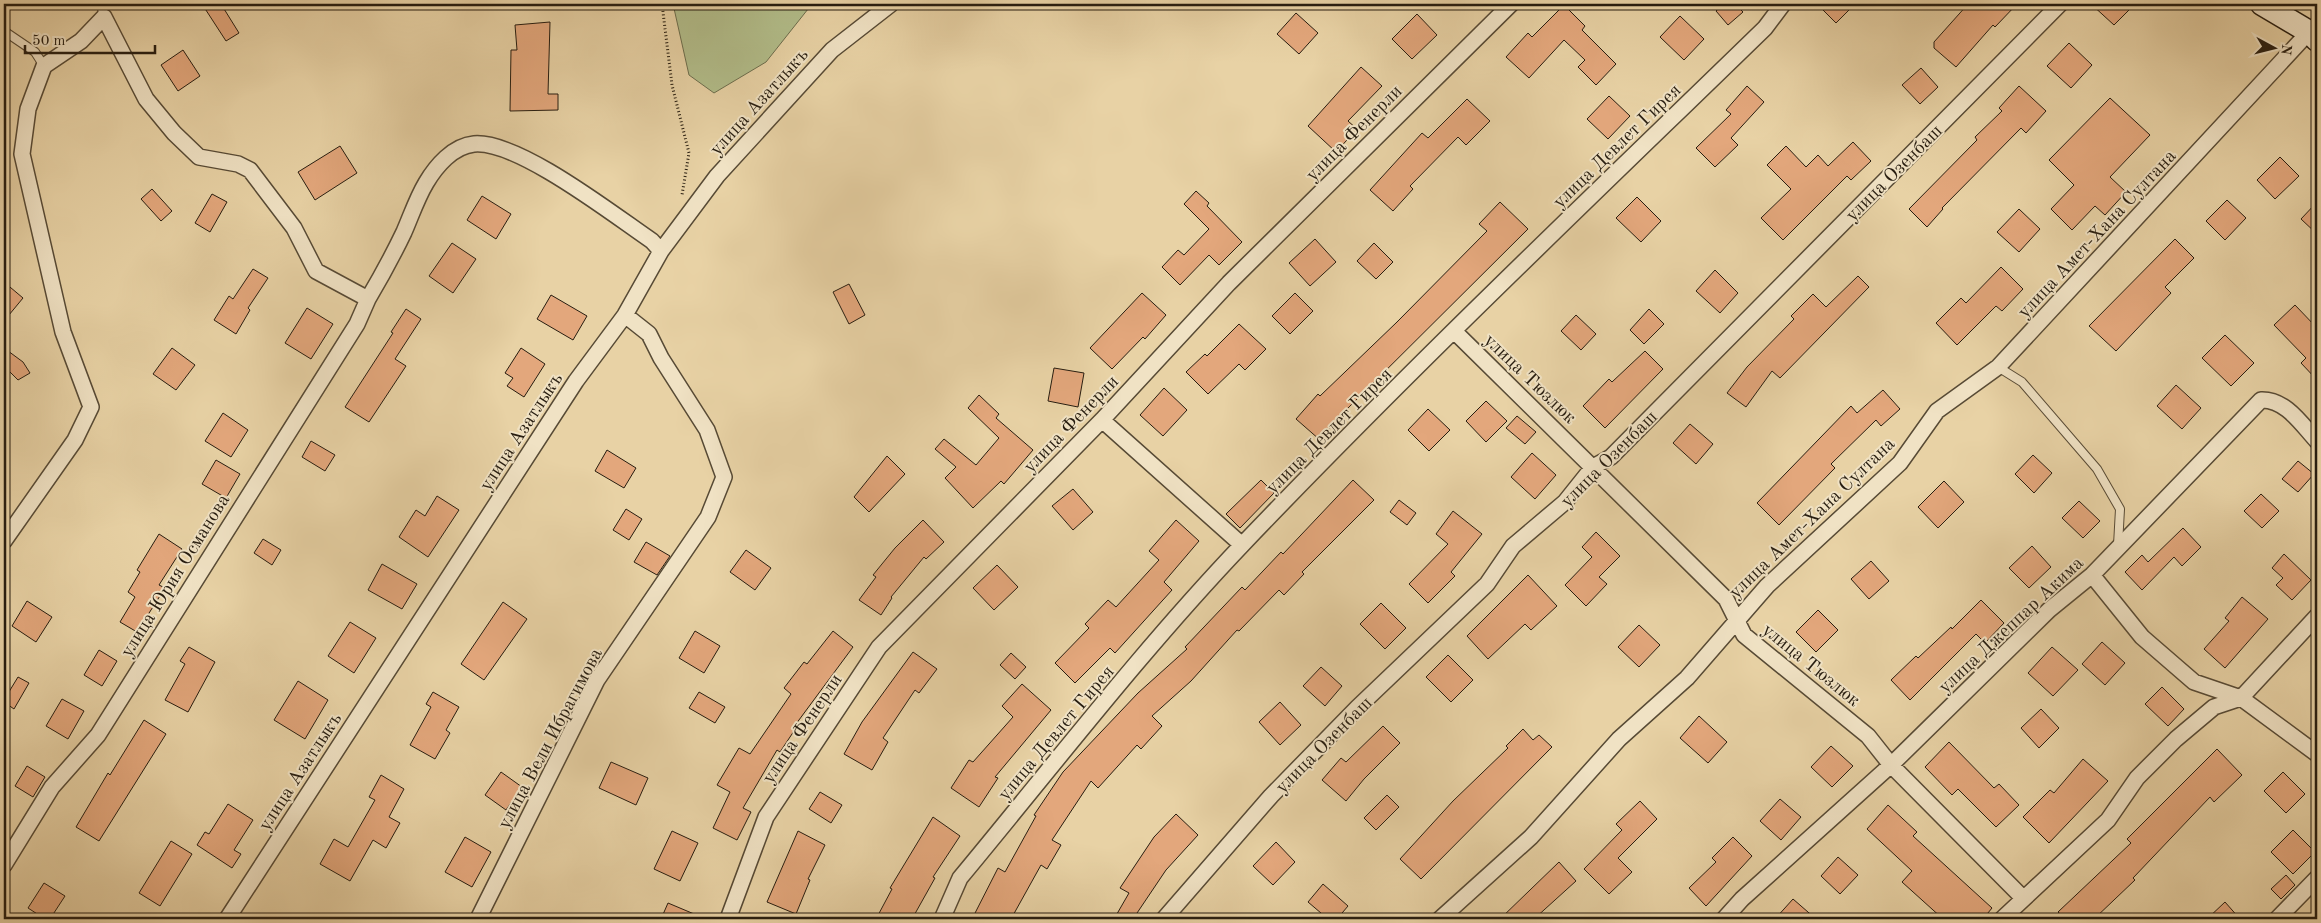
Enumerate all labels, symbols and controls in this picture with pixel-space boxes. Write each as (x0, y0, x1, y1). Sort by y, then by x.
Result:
scale bar (25, 22, 155, 54)
north arrow (2248, 22, 2298, 72)
text: 50 m (32, 34, 66, 49)
text: N (2278, 43, 2294, 56)
street label: улица Азатлыкъ (707, 46, 813, 160)
street label: улица Девлет Гирея (1550, 81, 1685, 212)
street label: улица Фенерли (1303, 82, 1407, 186)
street label: улица Озенбаш (1843, 122, 1947, 226)
street label: улица Амет-Хана Султана (2015, 146, 2181, 322)
street label: улица Тюзлюк (1479, 331, 1579, 429)
street label: улица Девлет Гирея (1263, 365, 1396, 498)
street label: улица Азатлыкъ (477, 370, 567, 495)
street label: улица Фенерли (1021, 372, 1123, 477)
street label: улица Озенбаш (1558, 408, 1662, 512)
street label: улица Амет-Хана Султана (1726, 434, 1900, 603)
street label: улица Юрия Османова (118, 491, 234, 661)
street label: улица Джеппар Акима (1936, 554, 2088, 698)
street label: улица Тюзлюк (1758, 621, 1863, 711)
street label: улица Вели Ибрагимова (496, 645, 607, 833)
street label: улица Девлет Гирея (995, 662, 1119, 805)
street label: улица Фенерли (760, 671, 847, 788)
street label: улица Озенбаш (1273, 694, 1377, 798)
street label: улица Азатлыкъ (256, 710, 346, 835)

